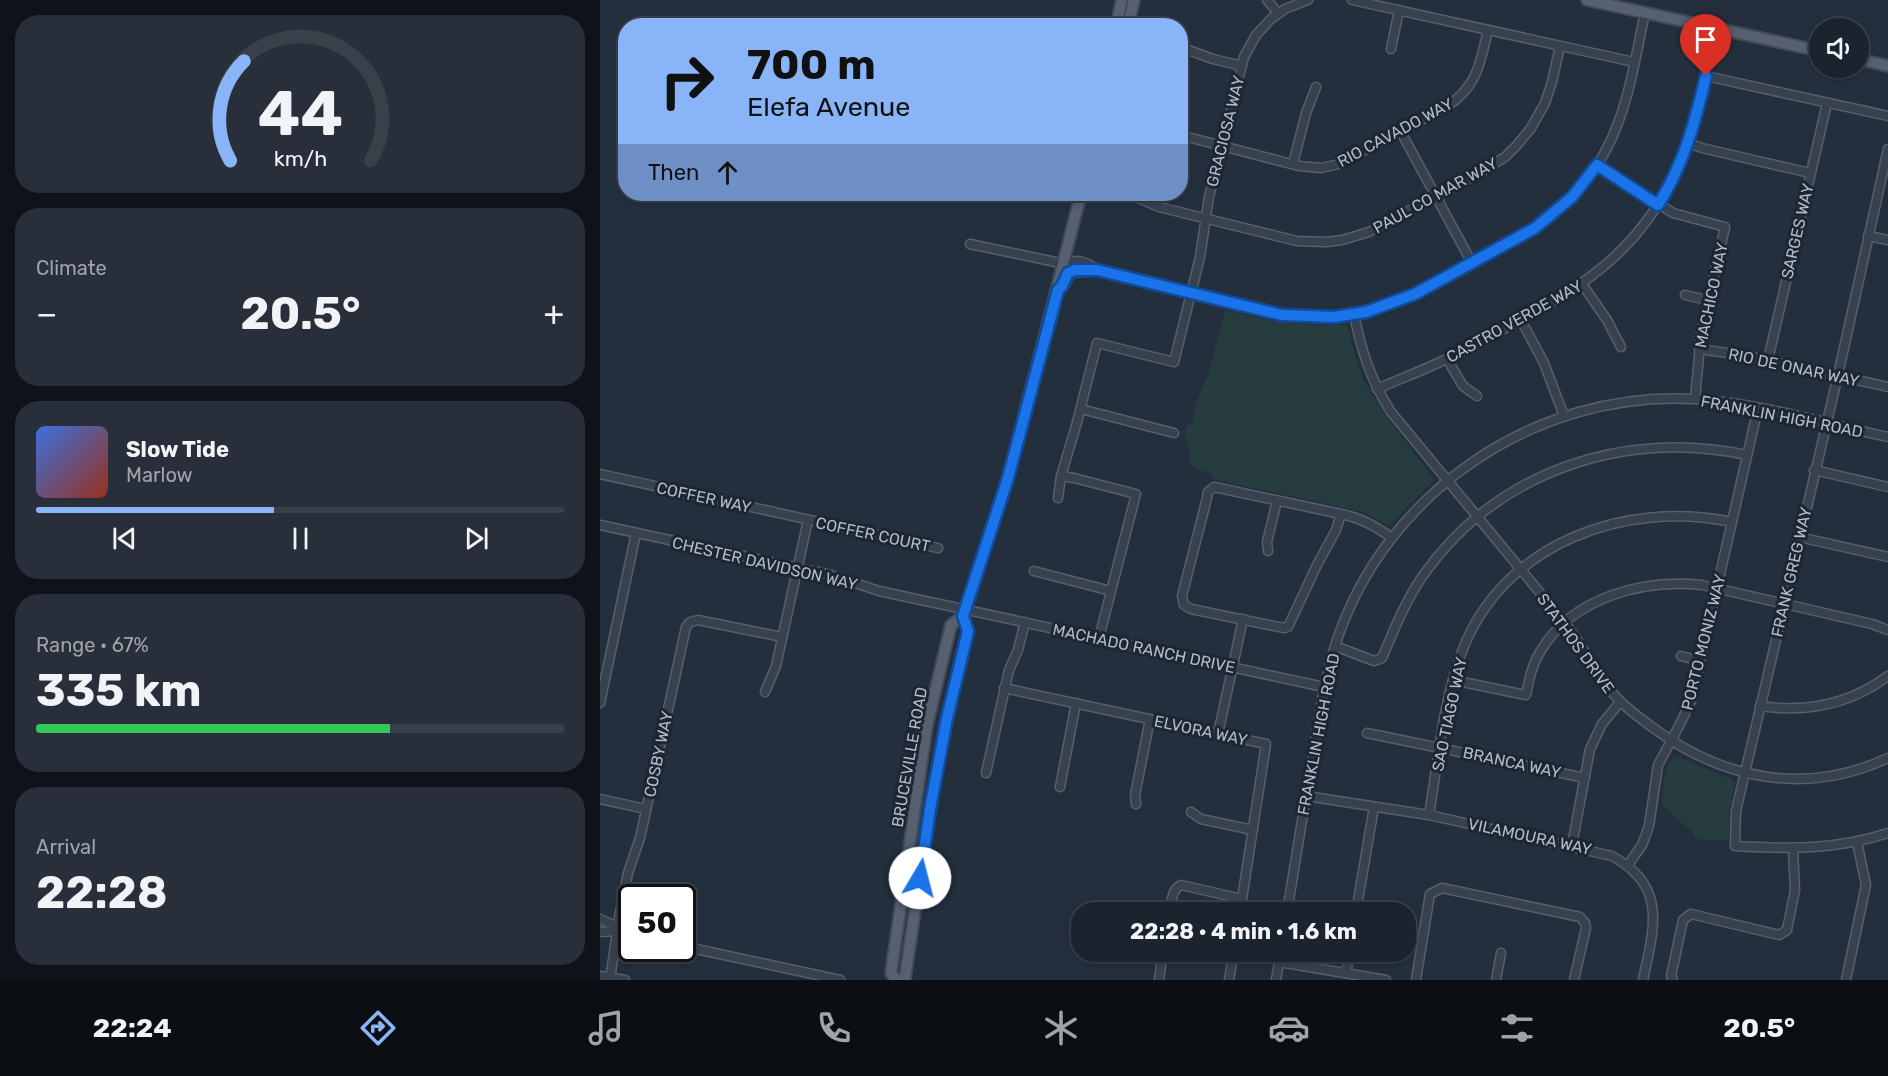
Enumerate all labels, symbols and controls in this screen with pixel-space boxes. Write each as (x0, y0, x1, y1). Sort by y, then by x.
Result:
pin (1680, 14, 1731, 76)
map controls (1809, 18, 1869, 78)
button: sound (1809, 18, 1869, 78)
icon: arrive (1689, 23, 1722, 56)
text: 700 m (747, 40, 876, 90)
icon: right (648, 42, 726, 120)
street label: GRACIOSA WAY (1203, 74, 1248, 189)
text: 44 (257, 77, 343, 151)
text: Elefa Avenue (747, 91, 911, 123)
street label: RIO CAVADO WAY (1334, 94, 1456, 171)
text: km/h (273, 146, 327, 171)
street label: PAUL CO MAR WAY (1370, 153, 1501, 237)
icon: ahead (711, 156, 744, 189)
text: Then (648, 159, 699, 186)
street label: SARGES WAY (1777, 181, 1818, 281)
street label: MACHICO WAY (1691, 241, 1732, 349)
text: Climate (36, 256, 107, 280)
street label: CASTRO VERDE WAY (1443, 276, 1585, 367)
text: 20.5° (241, 287, 360, 340)
text: − (36, 294, 57, 333)
text: + (543, 294, 564, 333)
street label: RIO DE ONAR WAY (1727, 344, 1861, 391)
street label: FRANKLIN HIGH ROAD (1699, 391, 1864, 442)
text: Slow Tide (126, 436, 229, 463)
text: Marlow (126, 463, 193, 487)
street label: COFFER WAY (655, 478, 753, 517)
street label: FRANK GREG WAY (1767, 505, 1816, 639)
street label: COFFER COURT (814, 513, 932, 556)
icon: previous (108, 522, 141, 555)
icon: pause (284, 522, 317, 555)
icon: next (460, 522, 493, 555)
street label: CHESTER DAVIDSON WAY (670, 533, 859, 594)
street label: PORTO MONIZ WAY (1677, 572, 1730, 712)
street label: STATHOS DRIVE (1533, 590, 1618, 697)
street label: MACHADO RANCH DRIVE (1051, 620, 1237, 677)
text: Range · 67% (36, 633, 149, 657)
street label: FRANKLIN HIGH ROAD (1293, 652, 1344, 817)
street label: SAO TIAGO WAY (1428, 655, 1471, 773)
text: 335 km (36, 664, 202, 717)
street label: BRUCEVILLE ROAD (888, 686, 931, 829)
street label: COSBY WAY (640, 709, 677, 799)
street label: ELVORA WAY (1152, 711, 1249, 750)
street label: BRANCA WAY (1461, 743, 1563, 782)
street label: VILAMOURA WAY (1466, 814, 1594, 859)
text: Arrival (36, 835, 96, 859)
position arrow (888, 846, 952, 910)
text: 22:28 (36, 866, 167, 919)
speed limit sign: 50 (618, 884, 696, 962)
text: 22:28 · 4 min · 1.6 km (1130, 918, 1357, 945)
icon: directions (357, 1007, 399, 1049)
icon: music (585, 1007, 627, 1049)
icon: phone (813, 1007, 855, 1049)
icon: climate (1040, 1007, 1082, 1049)
icon: car (1268, 1007, 1310, 1049)
icon: filters (1496, 1007, 1538, 1049)
text: 22:24 (93, 1012, 172, 1044)
text: 20.5° (1723, 1012, 1795, 1044)

